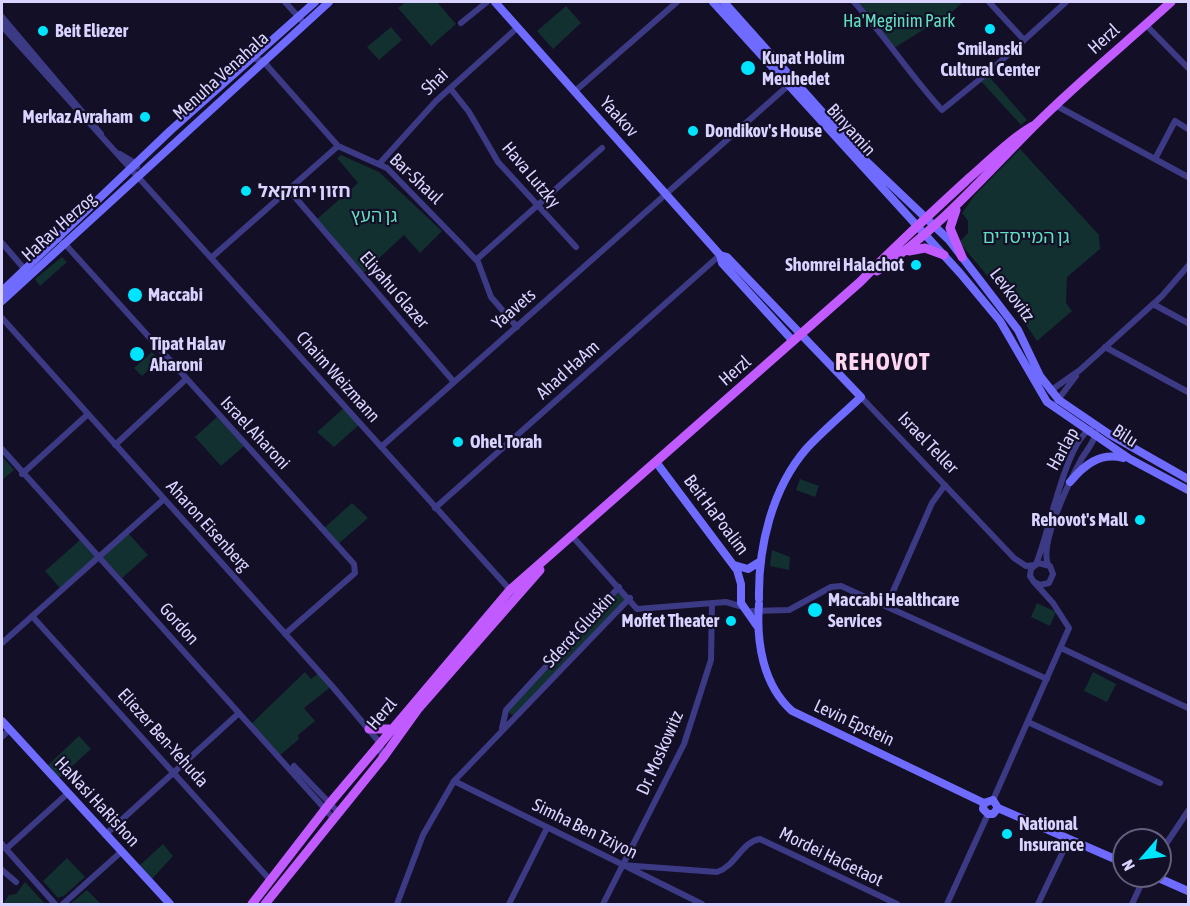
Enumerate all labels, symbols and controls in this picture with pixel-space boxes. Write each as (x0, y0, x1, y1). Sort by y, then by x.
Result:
park label: Ha'Meginim Park (843, 10, 955, 32)
street label: Herzl (1084, 19, 1124, 59)
place label: Beit Eliezer (55, 20, 128, 42)
marker: Smilanski Cultural Center (983, 22, 997, 36)
marker: Beit Eliezer (36, 24, 50, 38)
street label: Menuha Venahala (169, 27, 273, 125)
place label: Smilanski Cultural Center (940, 38, 1040, 80)
place label: Kupat Holim Meuhedet (762, 47, 845, 90)
marker: Kupat Holim Meuhedet (739, 59, 757, 77)
street label: Shai (417, 64, 453, 100)
street label: Yaakov (595, 92, 643, 142)
street label: Binyamin (822, 99, 880, 161)
place label: Merkaz Avraham (23, 106, 133, 128)
marker: Merkaz Avraham (138, 110, 152, 124)
place label: Dondikov's House (705, 120, 822, 142)
marker: Dondikov's House (686, 124, 700, 138)
street label: Hava Lutzky (497, 138, 565, 212)
street label: Bar-Shaul (385, 149, 447, 209)
place label: חזון יחזקאל (258, 180, 351, 202)
marker: חזון יחזקאל (239, 184, 253, 198)
street label: HaRav Herzog (17, 188, 101, 266)
park label: גן העץ (351, 205, 397, 227)
park label: גן המייסדים (982, 226, 1070, 248)
street label: Eliyahu Glazer (355, 247, 433, 333)
place label: Shomrei Halachot (785, 254, 904, 276)
marker: Shomrei Halachot (909, 258, 923, 272)
street label: Levkovitz (985, 264, 1039, 326)
place label: Maccabi (148, 284, 203, 306)
street label: Yaavets (488, 284, 540, 334)
marker: Maccabi (126, 286, 144, 304)
street label: Chaim Weizmann (292, 327, 384, 427)
place label: Tipat Halav Aharoni (150, 333, 226, 376)
street label: Ahad HaAm (532, 336, 604, 404)
marker: Tipat Halav Aharoni (128, 345, 146, 363)
district label: REHOVOT (835, 348, 931, 376)
street label: Herzl (715, 351, 755, 391)
street label: Israel Aharoni (216, 392, 294, 474)
street label: Israel Teller (893, 408, 963, 478)
street label: Bilu (1108, 420, 1142, 452)
street label: Harlap (1042, 424, 1084, 474)
place label: Ohel Torah (470, 431, 542, 453)
marker: Ohel Torah (451, 435, 465, 449)
street label: Beit HaPoalim (679, 471, 753, 559)
street label: Aharon Eisenberg (161, 476, 255, 576)
place label: Rehovot's Mall (1031, 509, 1128, 531)
marker: Rehovot's Mall (1133, 513, 1147, 527)
street label: Sderot Gluskin (539, 588, 619, 672)
place label: Maccabi Healthcare Services (828, 589, 959, 632)
street label: Gordon (155, 599, 203, 649)
marker: Maccabi Healthcare Services (806, 601, 824, 619)
place label: Moffet Theater (622, 610, 719, 632)
marker: Moffet Theater (724, 614, 738, 628)
street label: Eliezer Ben-Yehuda (113, 684, 213, 792)
street label: Herzl (362, 694, 402, 734)
street label: Levin Epstein (810, 695, 898, 751)
street label: Dr. Moskowitz (632, 708, 688, 798)
street label: HaNasi HaRishon (50, 753, 144, 851)
street label: Simha Ben Tziyon (529, 794, 641, 864)
place label: National Insurance (1019, 813, 1084, 856)
street label: Mordei HaGetaot (776, 823, 886, 891)
marker: National Insurance (1000, 827, 1014, 841)
north arrow (1112, 828, 1172, 888)
text: N (1118, 857, 1138, 874)

